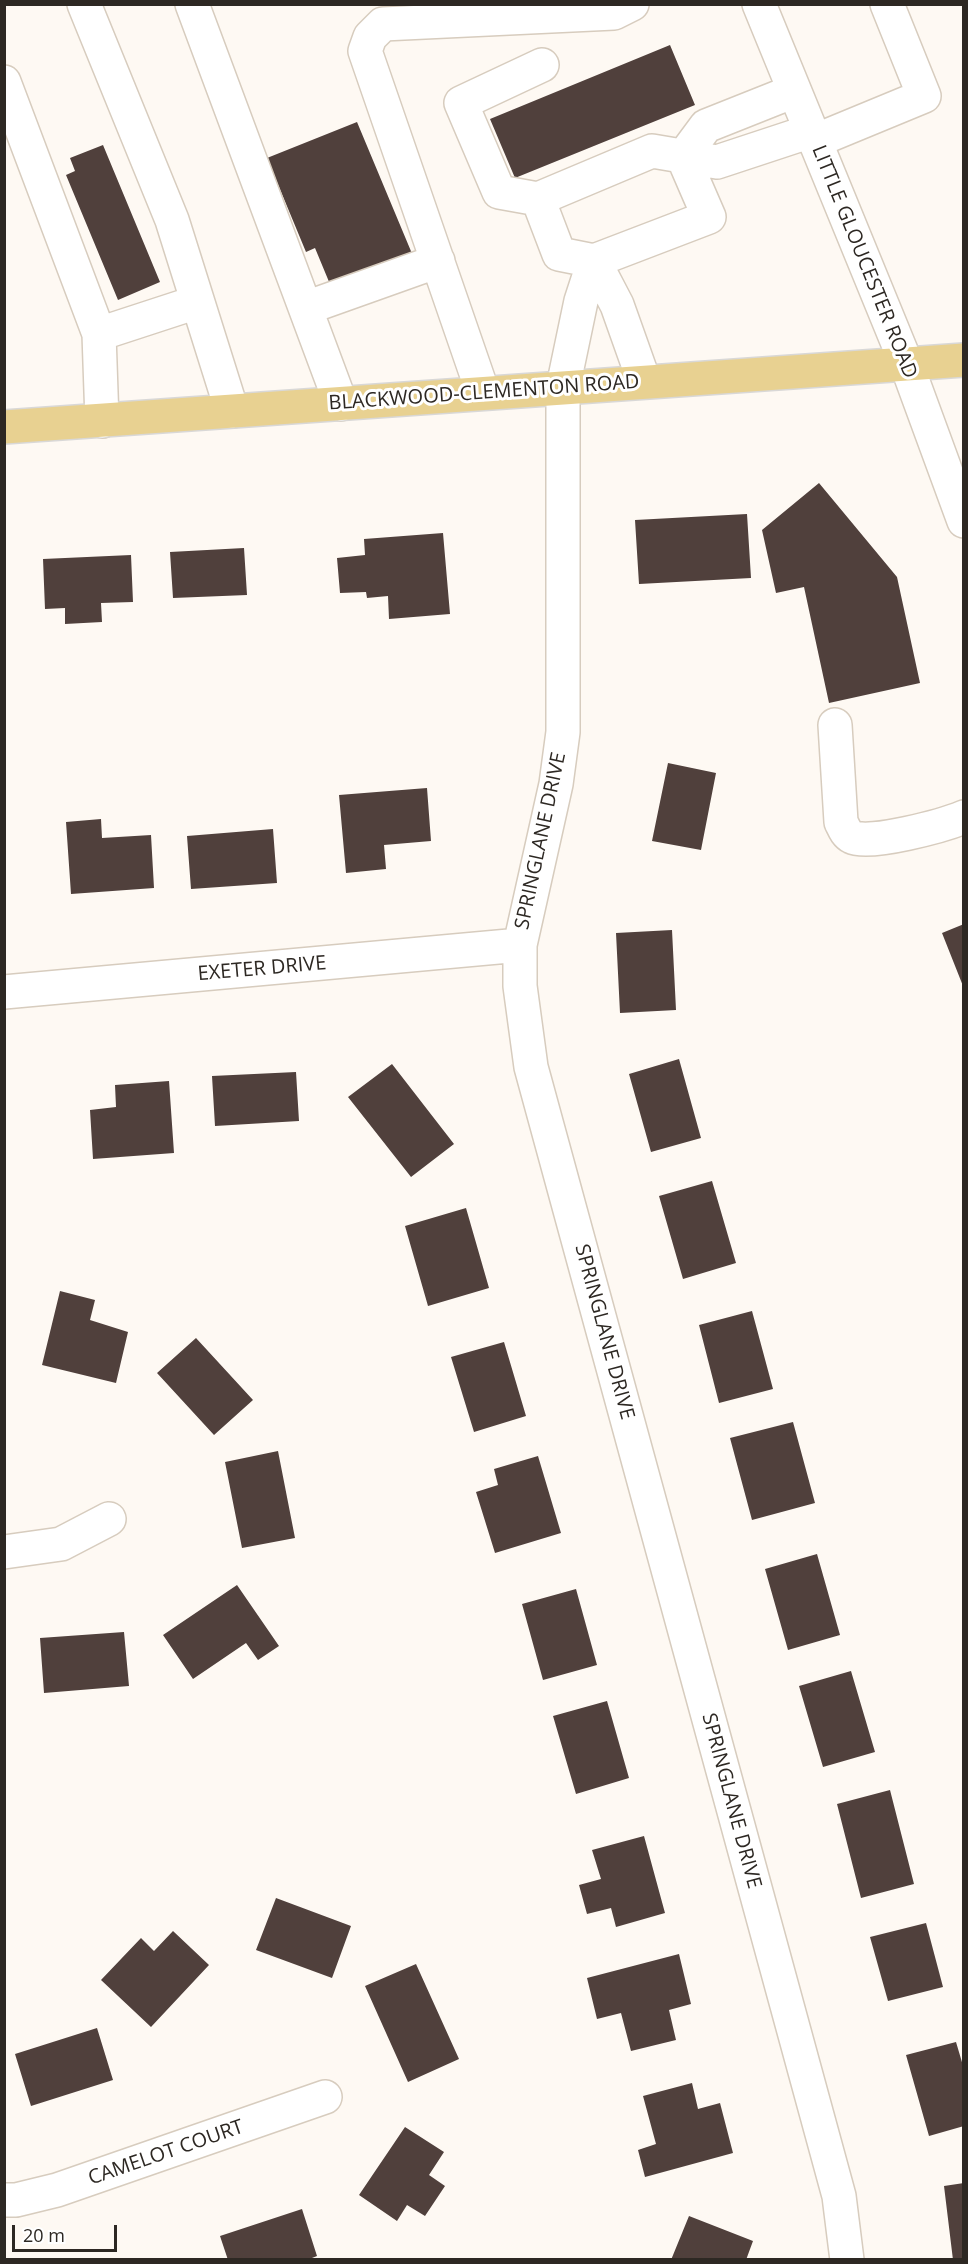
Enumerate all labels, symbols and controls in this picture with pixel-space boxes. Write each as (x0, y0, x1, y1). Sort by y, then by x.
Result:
street label: LITTLE GLOUCESTER ROAD (806, 142, 922, 382)
street label: BLACKWOOD-CLEMENTON ROAD (328, 370, 640, 416)
street label: SPRINGLANE DRIVE (511, 750, 571, 932)
street label: EXETER DRIVE (197, 951, 327, 987)
street label: SPRINGLANE DRIVE (569, 1242, 639, 1422)
street label: SPRINGLANE DRIVE (696, 1711, 766, 1891)
street label: CAMELOT COURT (85, 2115, 247, 2191)
scale bar (15, 2213, 120, 2251)
text: 20 m (23, 2223, 65, 2247)

